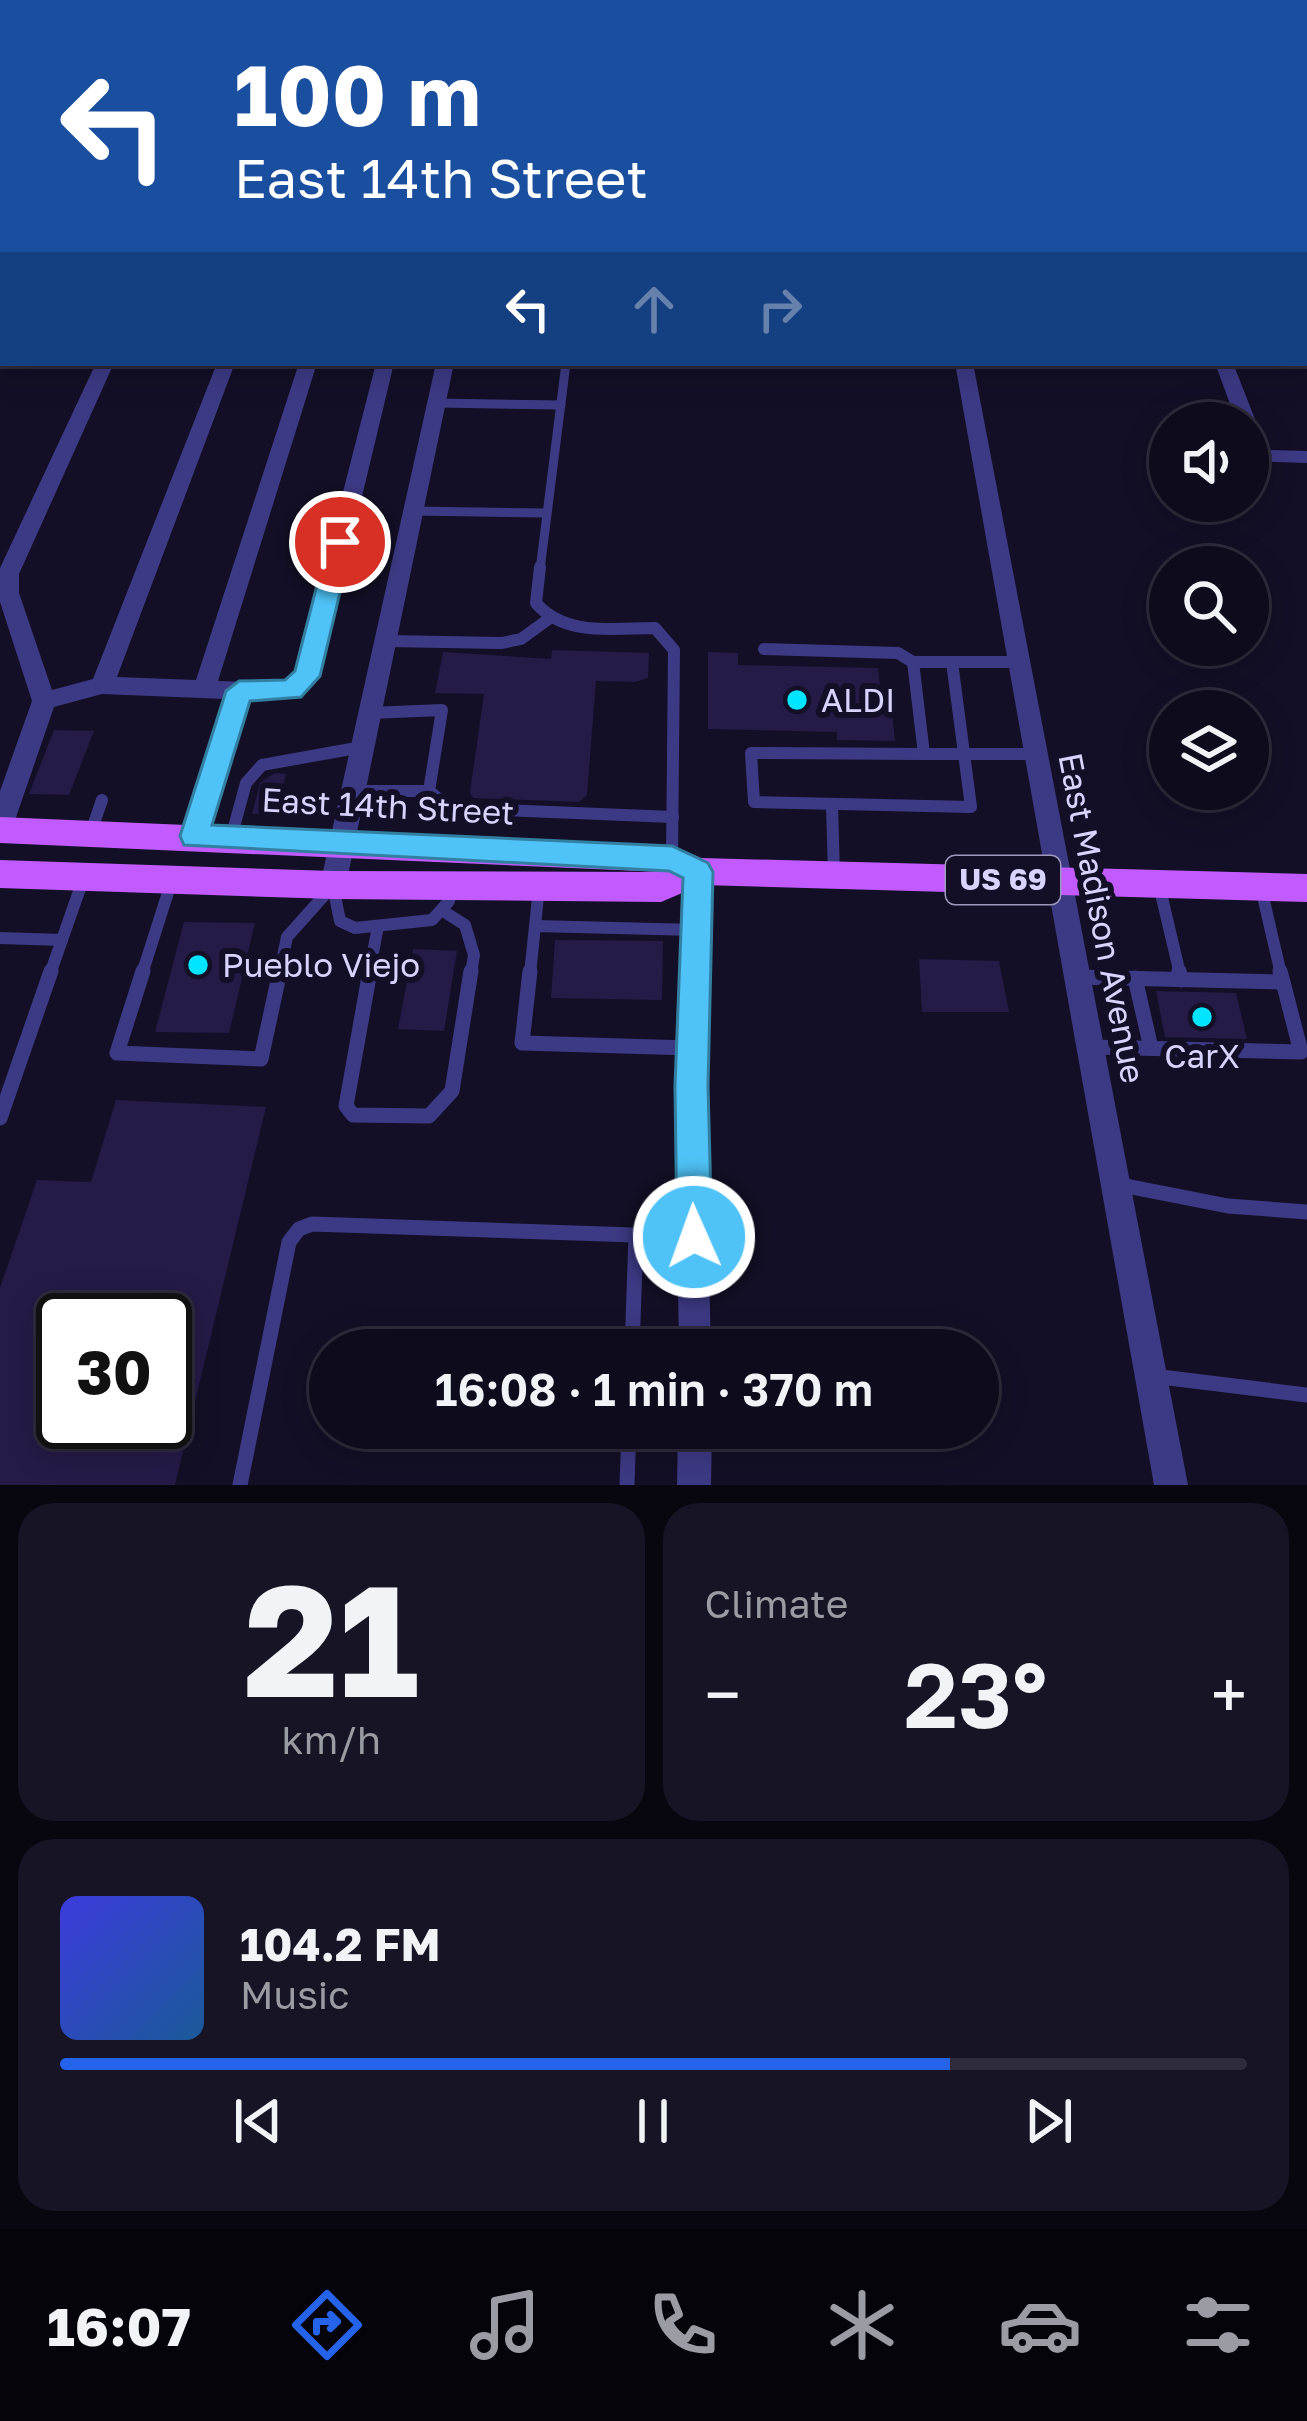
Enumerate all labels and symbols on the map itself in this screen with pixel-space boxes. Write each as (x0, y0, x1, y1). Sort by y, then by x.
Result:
pin (289, 491, 391, 593)
place label: ALDI (821, 680, 895, 719)
marker: ALDI (784, 687, 810, 713)
street label: East Madison Avenue (1051, 749, 1154, 1086)
street label: East 14th Street (261, 779, 515, 832)
road number: US 69 (946, 856, 1060, 904)
place label: Pueblo Viejo (222, 945, 420, 984)
marker: Pueblo Viejo (185, 952, 211, 978)
marker: CarX (1189, 1004, 1215, 1030)
place label: CarX (1164, 1036, 1240, 1075)
position arrow (631, 1174, 757, 1300)
speed limit sign: 30 (36, 1293, 192, 1449)

